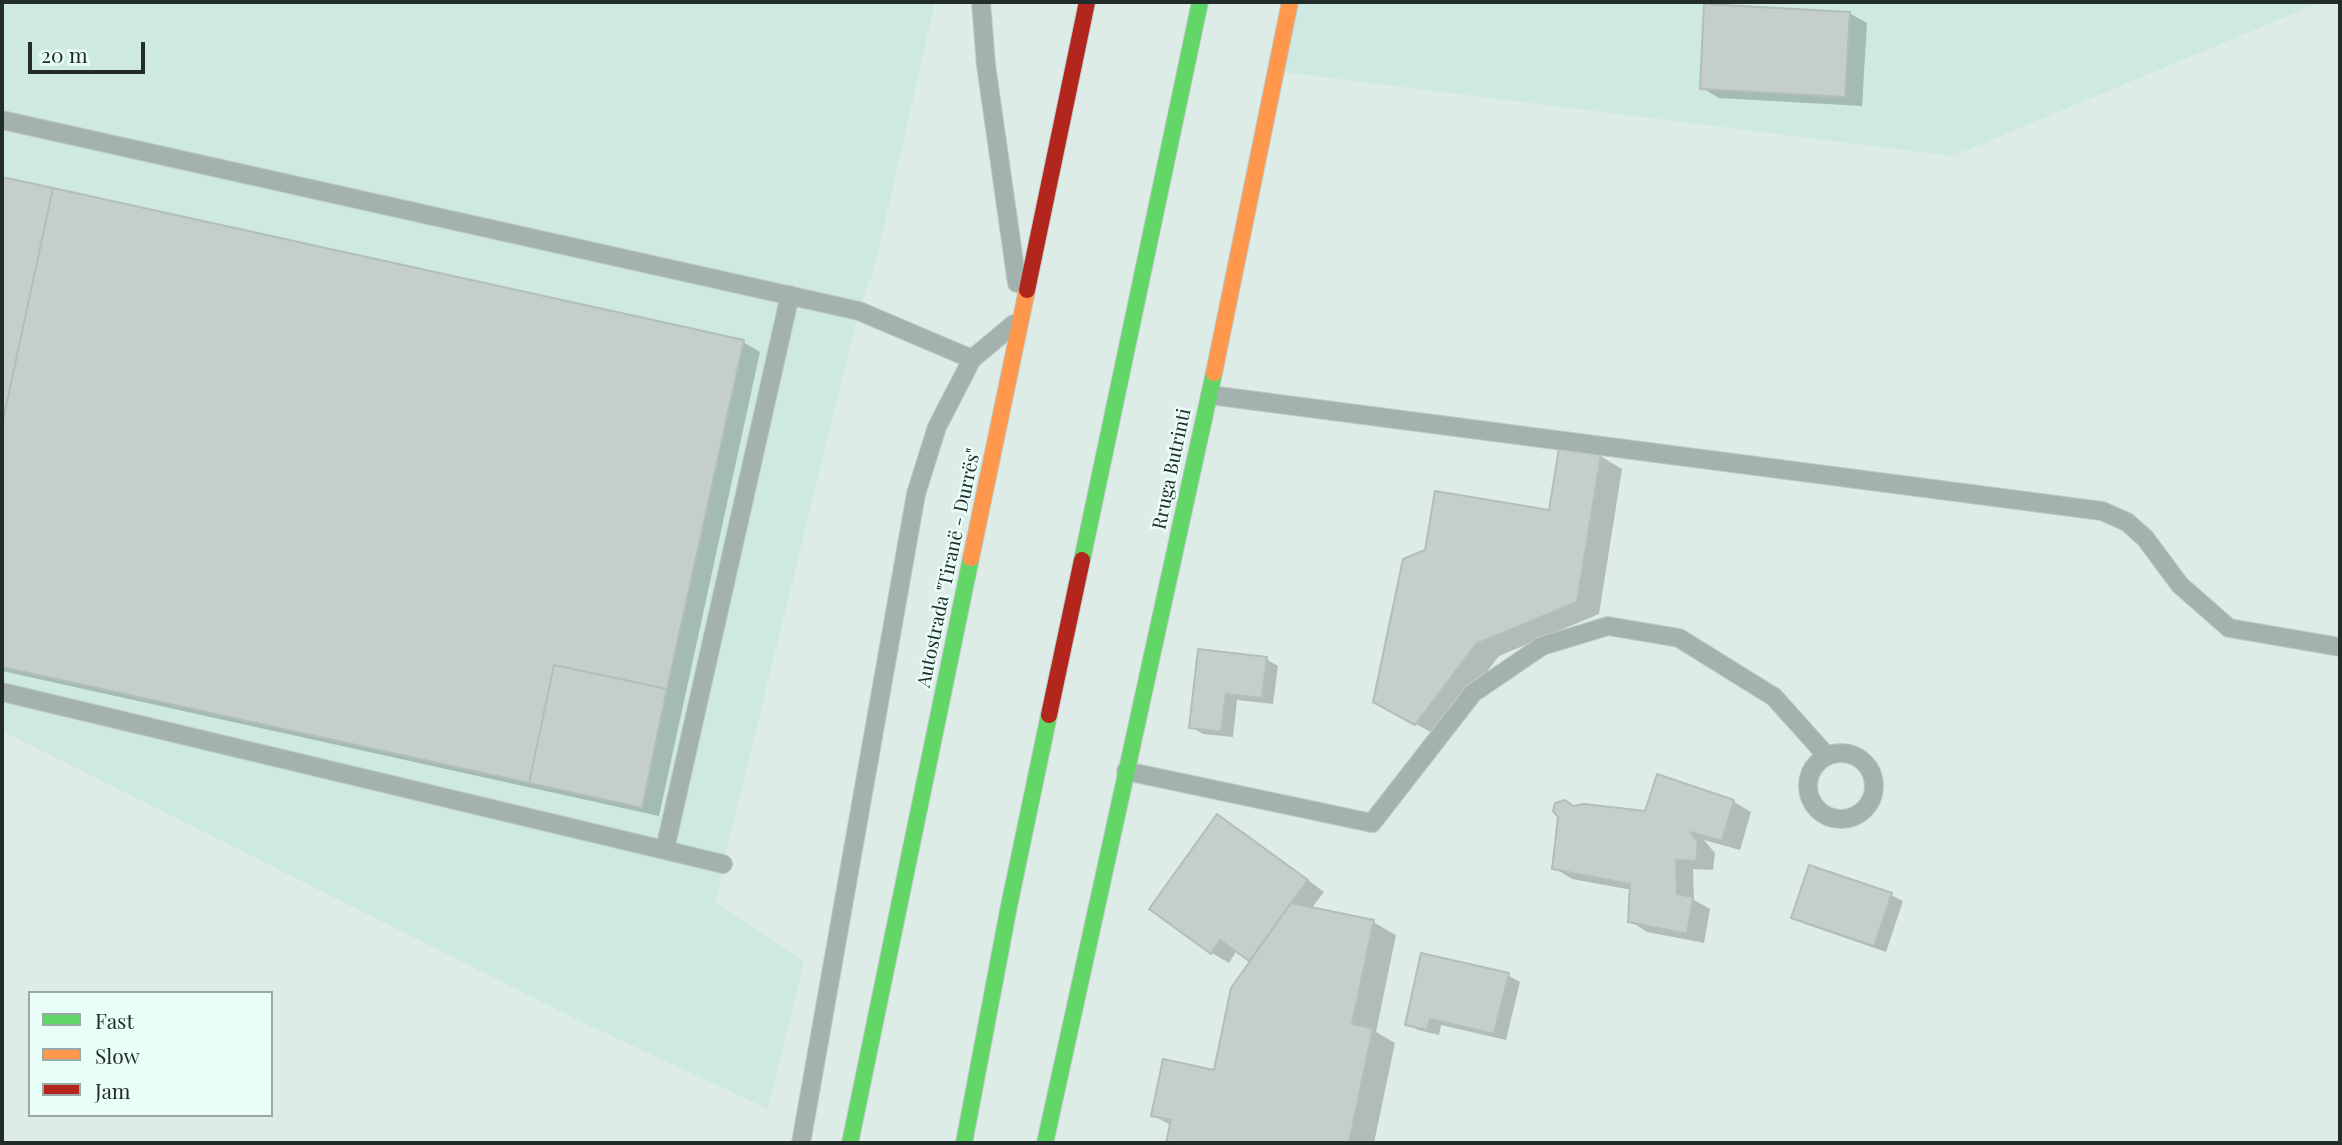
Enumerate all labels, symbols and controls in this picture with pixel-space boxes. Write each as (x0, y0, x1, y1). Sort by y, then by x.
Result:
scale bar (32, 28, 149, 72)
text: 20 m (41, 40, 88, 68)
street label: Rruga Butrinti (1148, 406, 1196, 532)
street label: Autostrada "Tiranë - Durrës" (912, 446, 986, 690)
legend (28, 991, 273, 1117)
text: Fast (95, 1006, 134, 1034)
text: Slow (95, 1041, 140, 1069)
text: Jam (95, 1076, 131, 1104)

